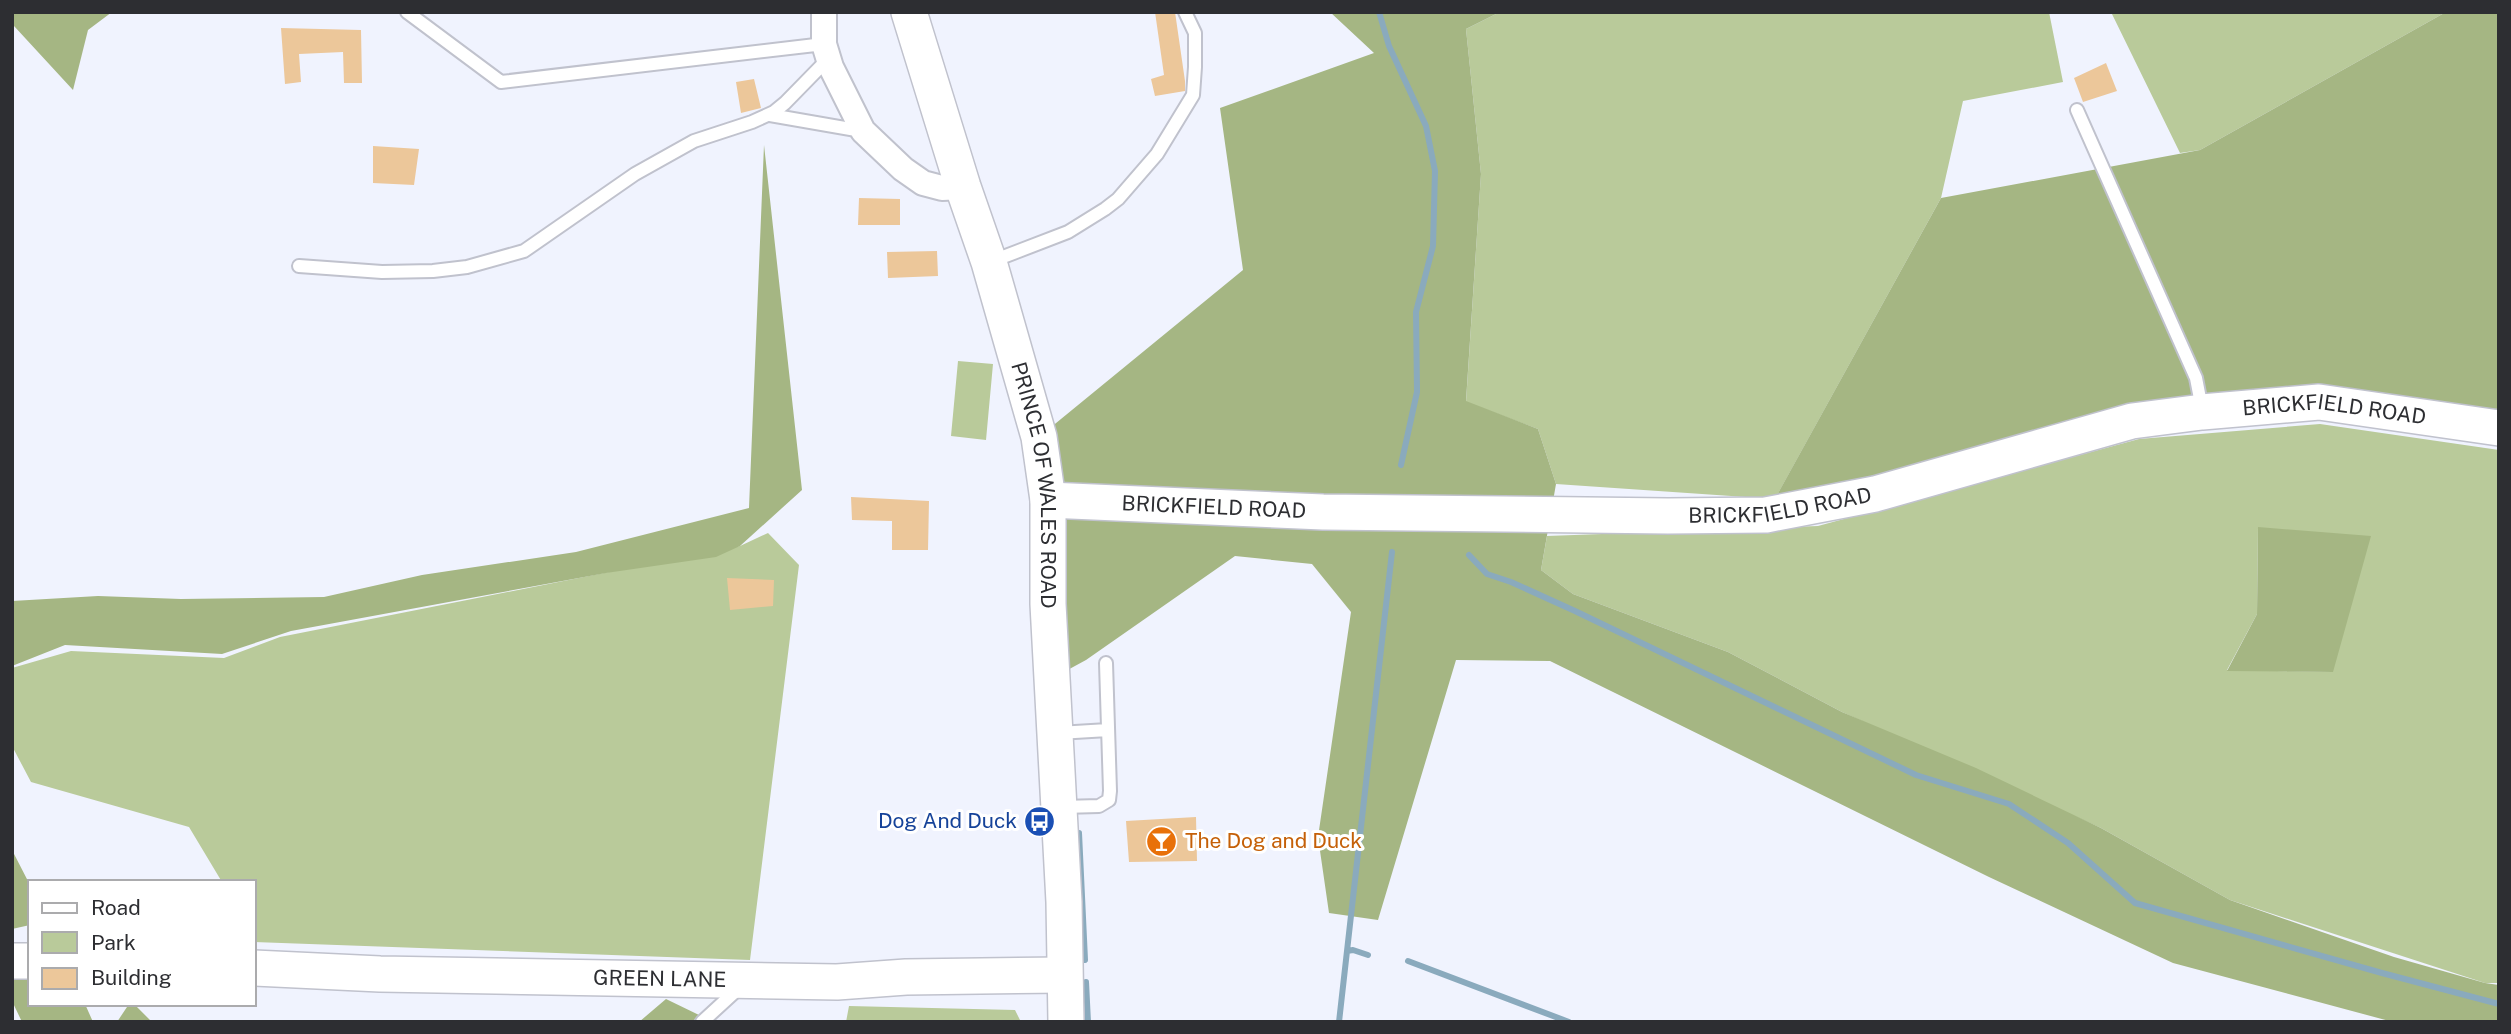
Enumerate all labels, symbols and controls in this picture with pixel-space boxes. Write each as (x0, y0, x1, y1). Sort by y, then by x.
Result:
street label: PRINCE OF WALES ROAD (1006, 359, 1062, 609)
street label: BRICKFIELD ROAD (2241, 389, 2428, 429)
street label: BRICKFIELD ROAD (1688, 482, 1873, 528)
street label: BRICKFIELD ROAD (1121, 490, 1307, 523)
bus stop icon: Dog And Duck (1023, 804, 1057, 838)
place label: Dog And Duck (878, 808, 1017, 833)
bar icon: The Dog and Duck (1145, 824, 1179, 858)
place label: The Dog and Duck (1185, 828, 1362, 853)
legend (28, 880, 256, 1006)
text: Road (91, 895, 141, 920)
text: Park (91, 930, 136, 955)
text: Building (91, 965, 172, 990)
street label: GREEN LANE (593, 965, 727, 992)

